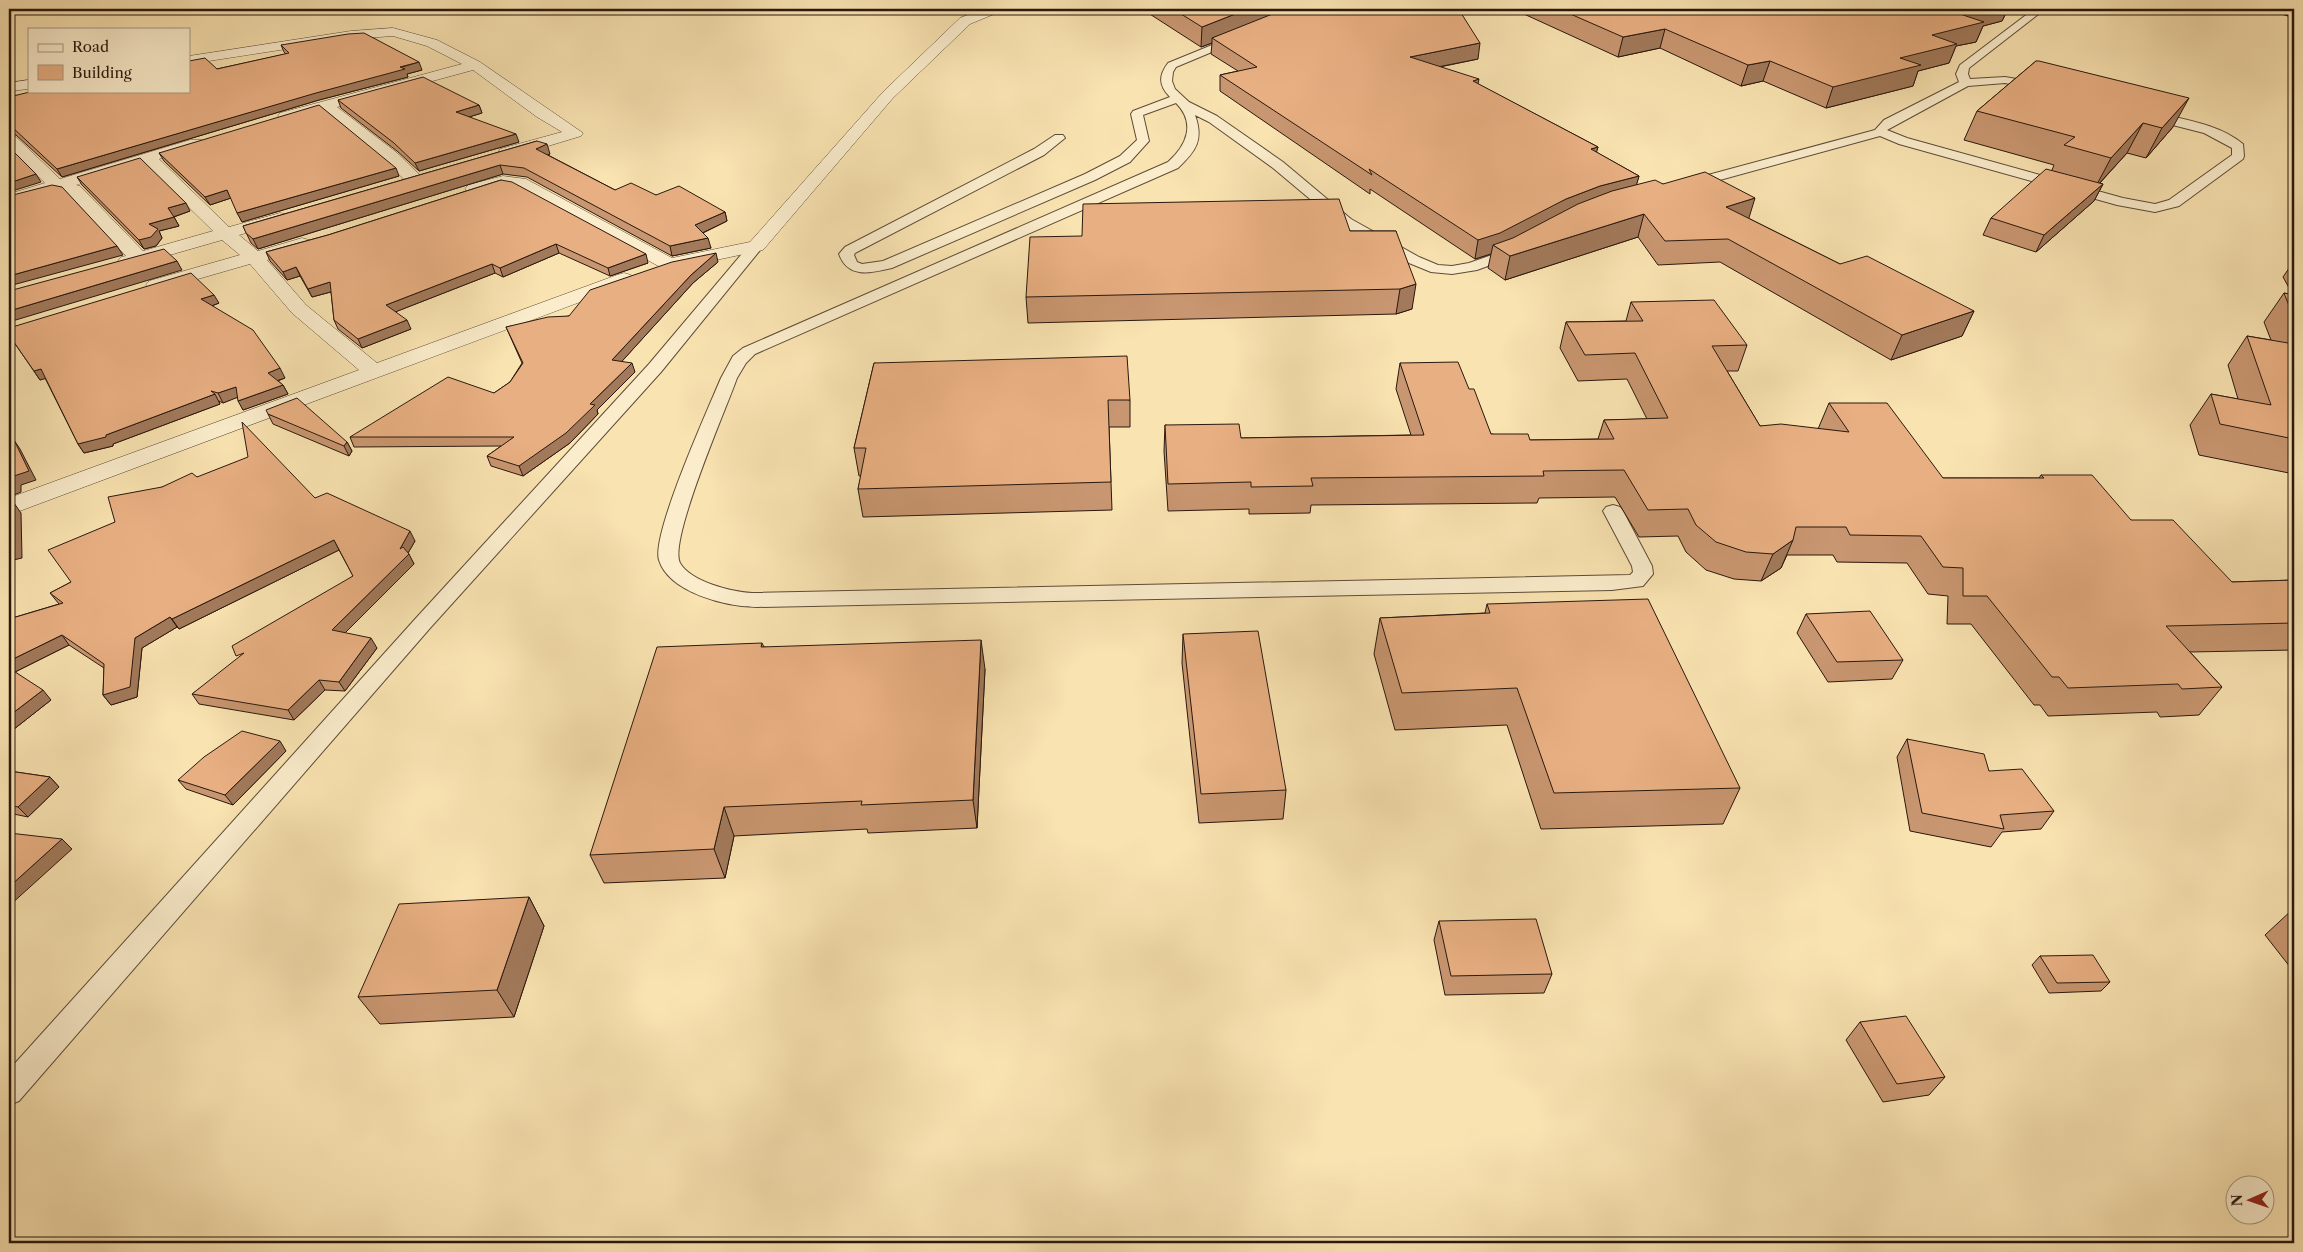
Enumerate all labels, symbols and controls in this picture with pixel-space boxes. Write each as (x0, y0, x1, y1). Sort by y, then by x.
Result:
legend (28, 28, 190, 92)
text: Road (72, 37, 109, 56)
text: Building (72, 63, 132, 82)
north arrow (2226, 1174, 2276, 1224)
text: N (2228, 1194, 2246, 1207)

